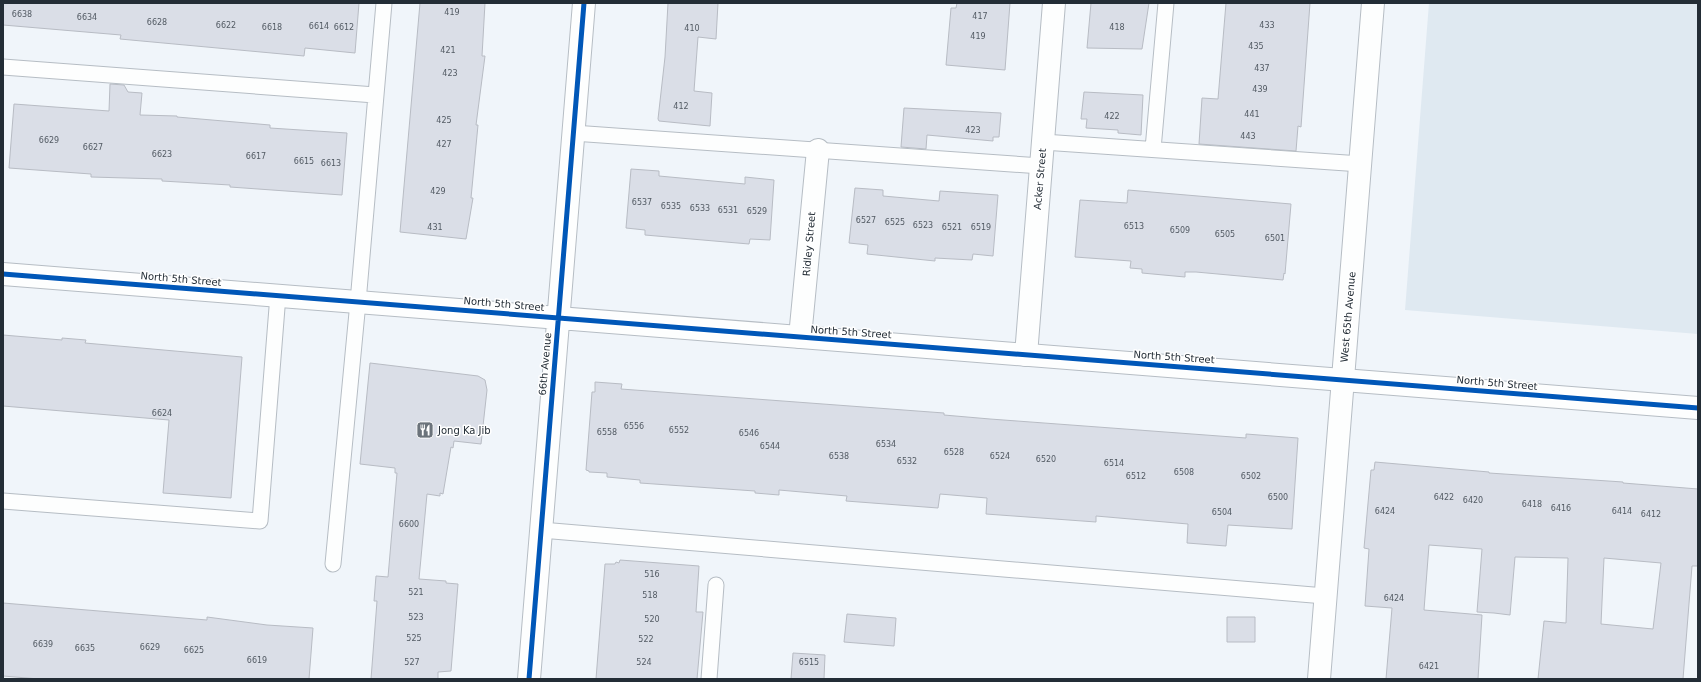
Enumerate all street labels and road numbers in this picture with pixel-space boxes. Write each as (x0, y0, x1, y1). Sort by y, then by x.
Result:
street label: Acker Street (1032, 148, 1048, 210)
street label: Ridley Street (801, 211, 817, 277)
street label: North 5th Street (140, 270, 222, 288)
street label: West 65th Avenue (1339, 271, 1357, 363)
street label: North 5th Street (463, 295, 545, 313)
street label: North 5th Street (810, 324, 892, 340)
street label: 66th Avenue (537, 332, 553, 396)
street label: North 5th Street (1133, 349, 1215, 365)
street label: North 5th Street (1456, 374, 1538, 392)

